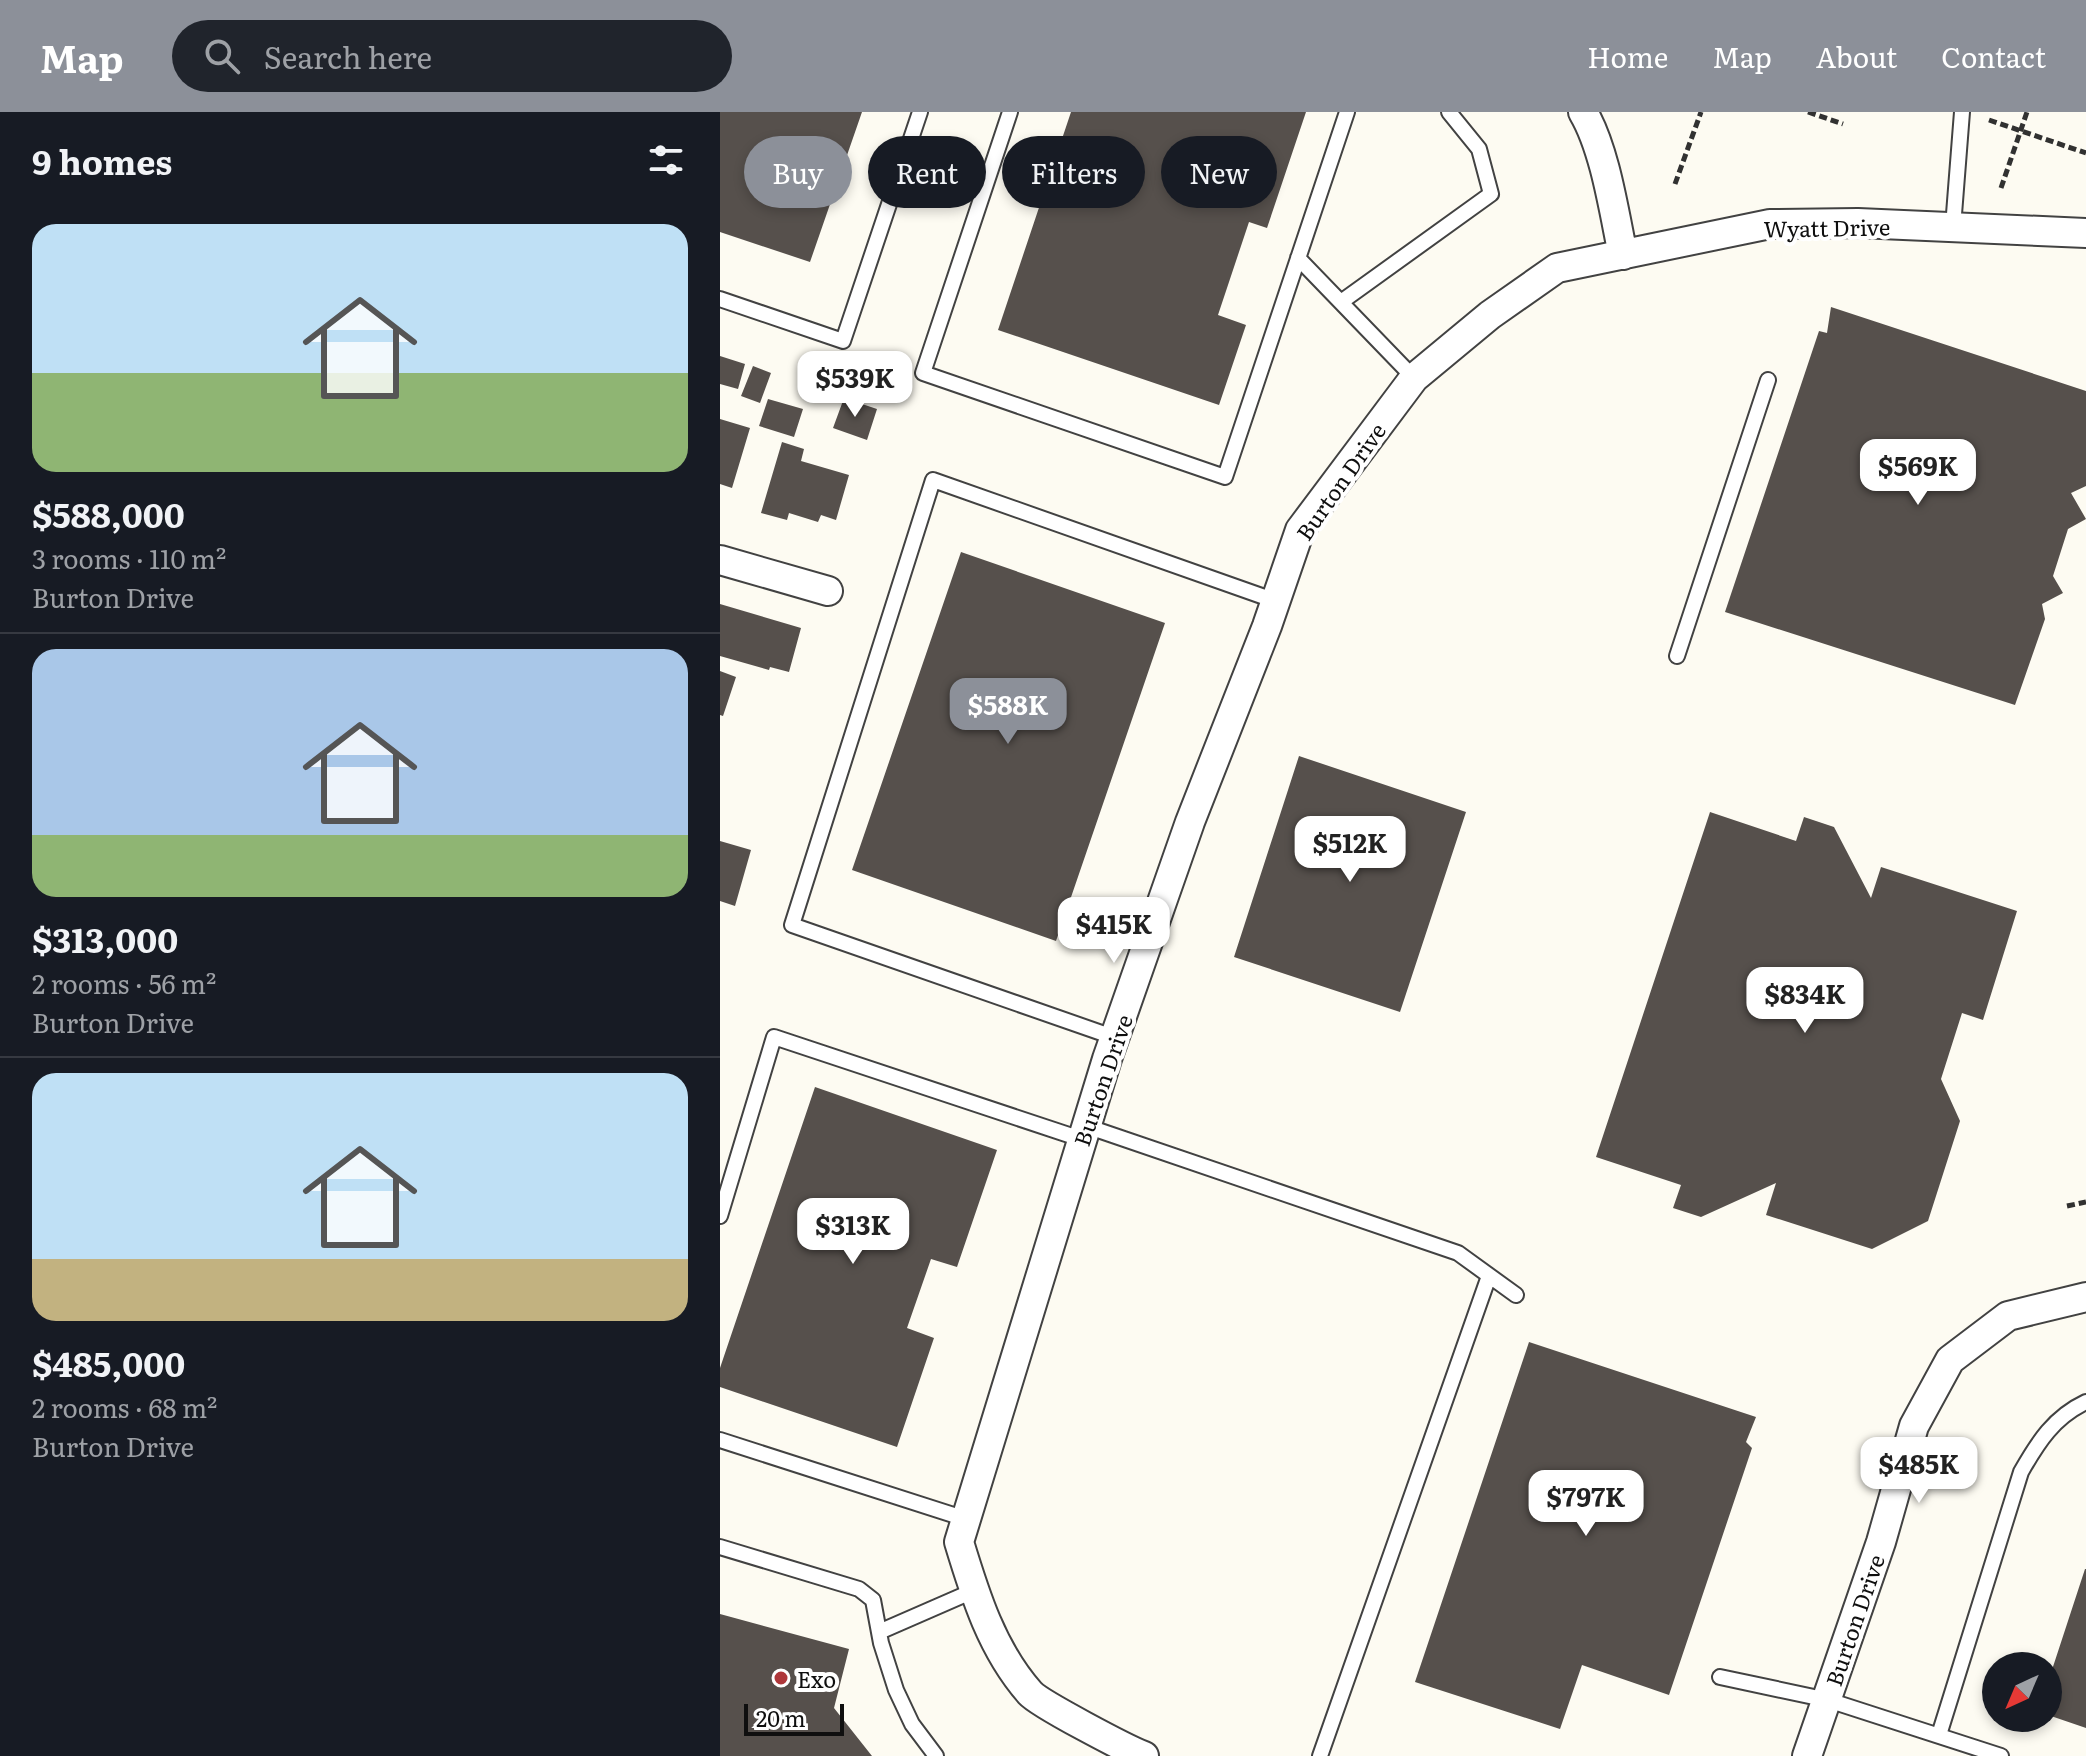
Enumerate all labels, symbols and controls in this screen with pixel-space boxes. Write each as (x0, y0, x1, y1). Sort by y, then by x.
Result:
search box (172, 20, 732, 92)
text: Map (40, 28, 124, 85)
icon: search (200, 34, 244, 78)
text: Search here (264, 34, 432, 78)
text: Home (1587, 35, 1668, 77)
text: Map (1712, 35, 1772, 77)
text: About (1816, 35, 1897, 77)
text: Contact (1941, 35, 2046, 77)
text: 9 homes (32, 135, 172, 185)
chip: Buy (744, 136, 852, 208)
chip: Rent (868, 136, 986, 208)
chip: Filters (1002, 136, 1145, 208)
chip: New (1161, 136, 1277, 208)
icon: filters (644, 138, 688, 182)
street label: Wyatt Drive (1763, 209, 1891, 245)
icon: home (288, 276, 432, 420)
pin: $539K (799, 351, 911, 419)
text: $539K (815, 357, 895, 396)
street label: Burton Drive (1287, 415, 1393, 547)
pin: $569K (1862, 439, 1974, 507)
text: $569K (1878, 445, 1958, 484)
text: $588,000 (32, 488, 185, 538)
text: 3 rooms · 110 m² (32, 538, 226, 577)
text: Burton Drive (32, 577, 194, 616)
pin: $588K (952, 678, 1064, 746)
text: $588K (968, 684, 1048, 723)
icon: home (288, 701, 432, 845)
pin: $512K (1294, 816, 1406, 884)
text: $512K (1313, 822, 1387, 861)
pin: $415K (1058, 897, 1170, 965)
text: $415K (1076, 903, 1152, 942)
text: $313,000 (32, 913, 178, 963)
text: 2 rooms · 56 m² (32, 963, 216, 1002)
pin: $834K (1749, 967, 1861, 1035)
text: $834K (1764, 973, 1846, 1012)
text: Burton Drive (32, 1002, 194, 1041)
street label: Burton Drive (1064, 1010, 1140, 1150)
icon: home (288, 1125, 432, 1269)
pin: $313K (797, 1198, 909, 1266)
text: $313K (815, 1204, 891, 1243)
text: $485,000 (32, 1337, 185, 1387)
text: 2 rooms · 68 m² (32, 1387, 217, 1426)
text: Burton Drive (32, 1426, 194, 1465)
pin: $485K (1863, 1437, 1975, 1505)
text: $485K (1879, 1443, 1960, 1482)
pin: $797K (1530, 1470, 1642, 1538)
text: $797K (1547, 1476, 1625, 1515)
street label: Burton Drive (1816, 1550, 1892, 1690)
north arrow (1982, 1652, 2062, 1732)
map controls (1982, 1652, 2062, 1732)
place label: Exo (797, 1662, 836, 1695)
marker: Exo (772, 1669, 790, 1687)
scale bar (744, 1700, 844, 1736)
text: 20 m (756, 1701, 806, 1734)

